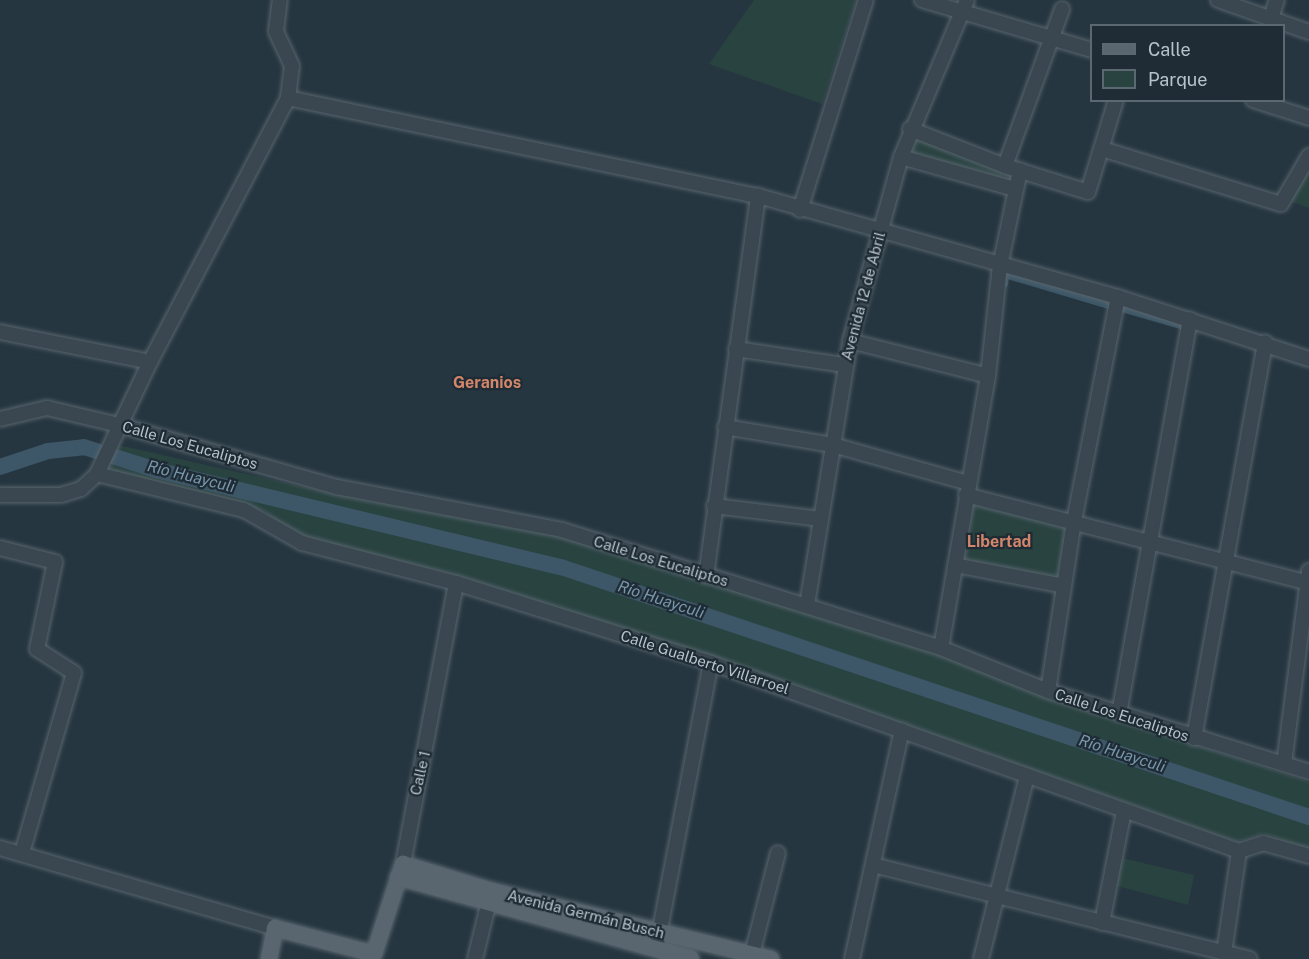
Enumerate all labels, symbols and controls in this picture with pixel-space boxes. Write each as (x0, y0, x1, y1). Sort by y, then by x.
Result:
legend (1090, 24, 1285, 102)
text: Calle (1148, 39, 1191, 60)
text: Parque (1148, 69, 1208, 90)
street label: Avenida 12 de Abril (837, 230, 889, 362)
district label: Geranios (453, 373, 521, 393)
street label: Calle Los Eucaliptos (120, 417, 260, 473)
water label: Río Huayculi (145, 457, 237, 497)
street label: Calle Los Eucaliptos (591, 532, 731, 590)
district label: Libertad (967, 532, 1031, 552)
water label: Río Huayculi (615, 577, 707, 623)
street label: Calle Gualberto Villarroel (618, 626, 792, 698)
street label: Calle Los Eucaliptos (1053, 685, 1191, 745)
water label: Río Huayculi (1076, 731, 1168, 777)
street label: Calle 1 (406, 749, 434, 797)
street label: Avenida Germán Busch (506, 886, 666, 942)

